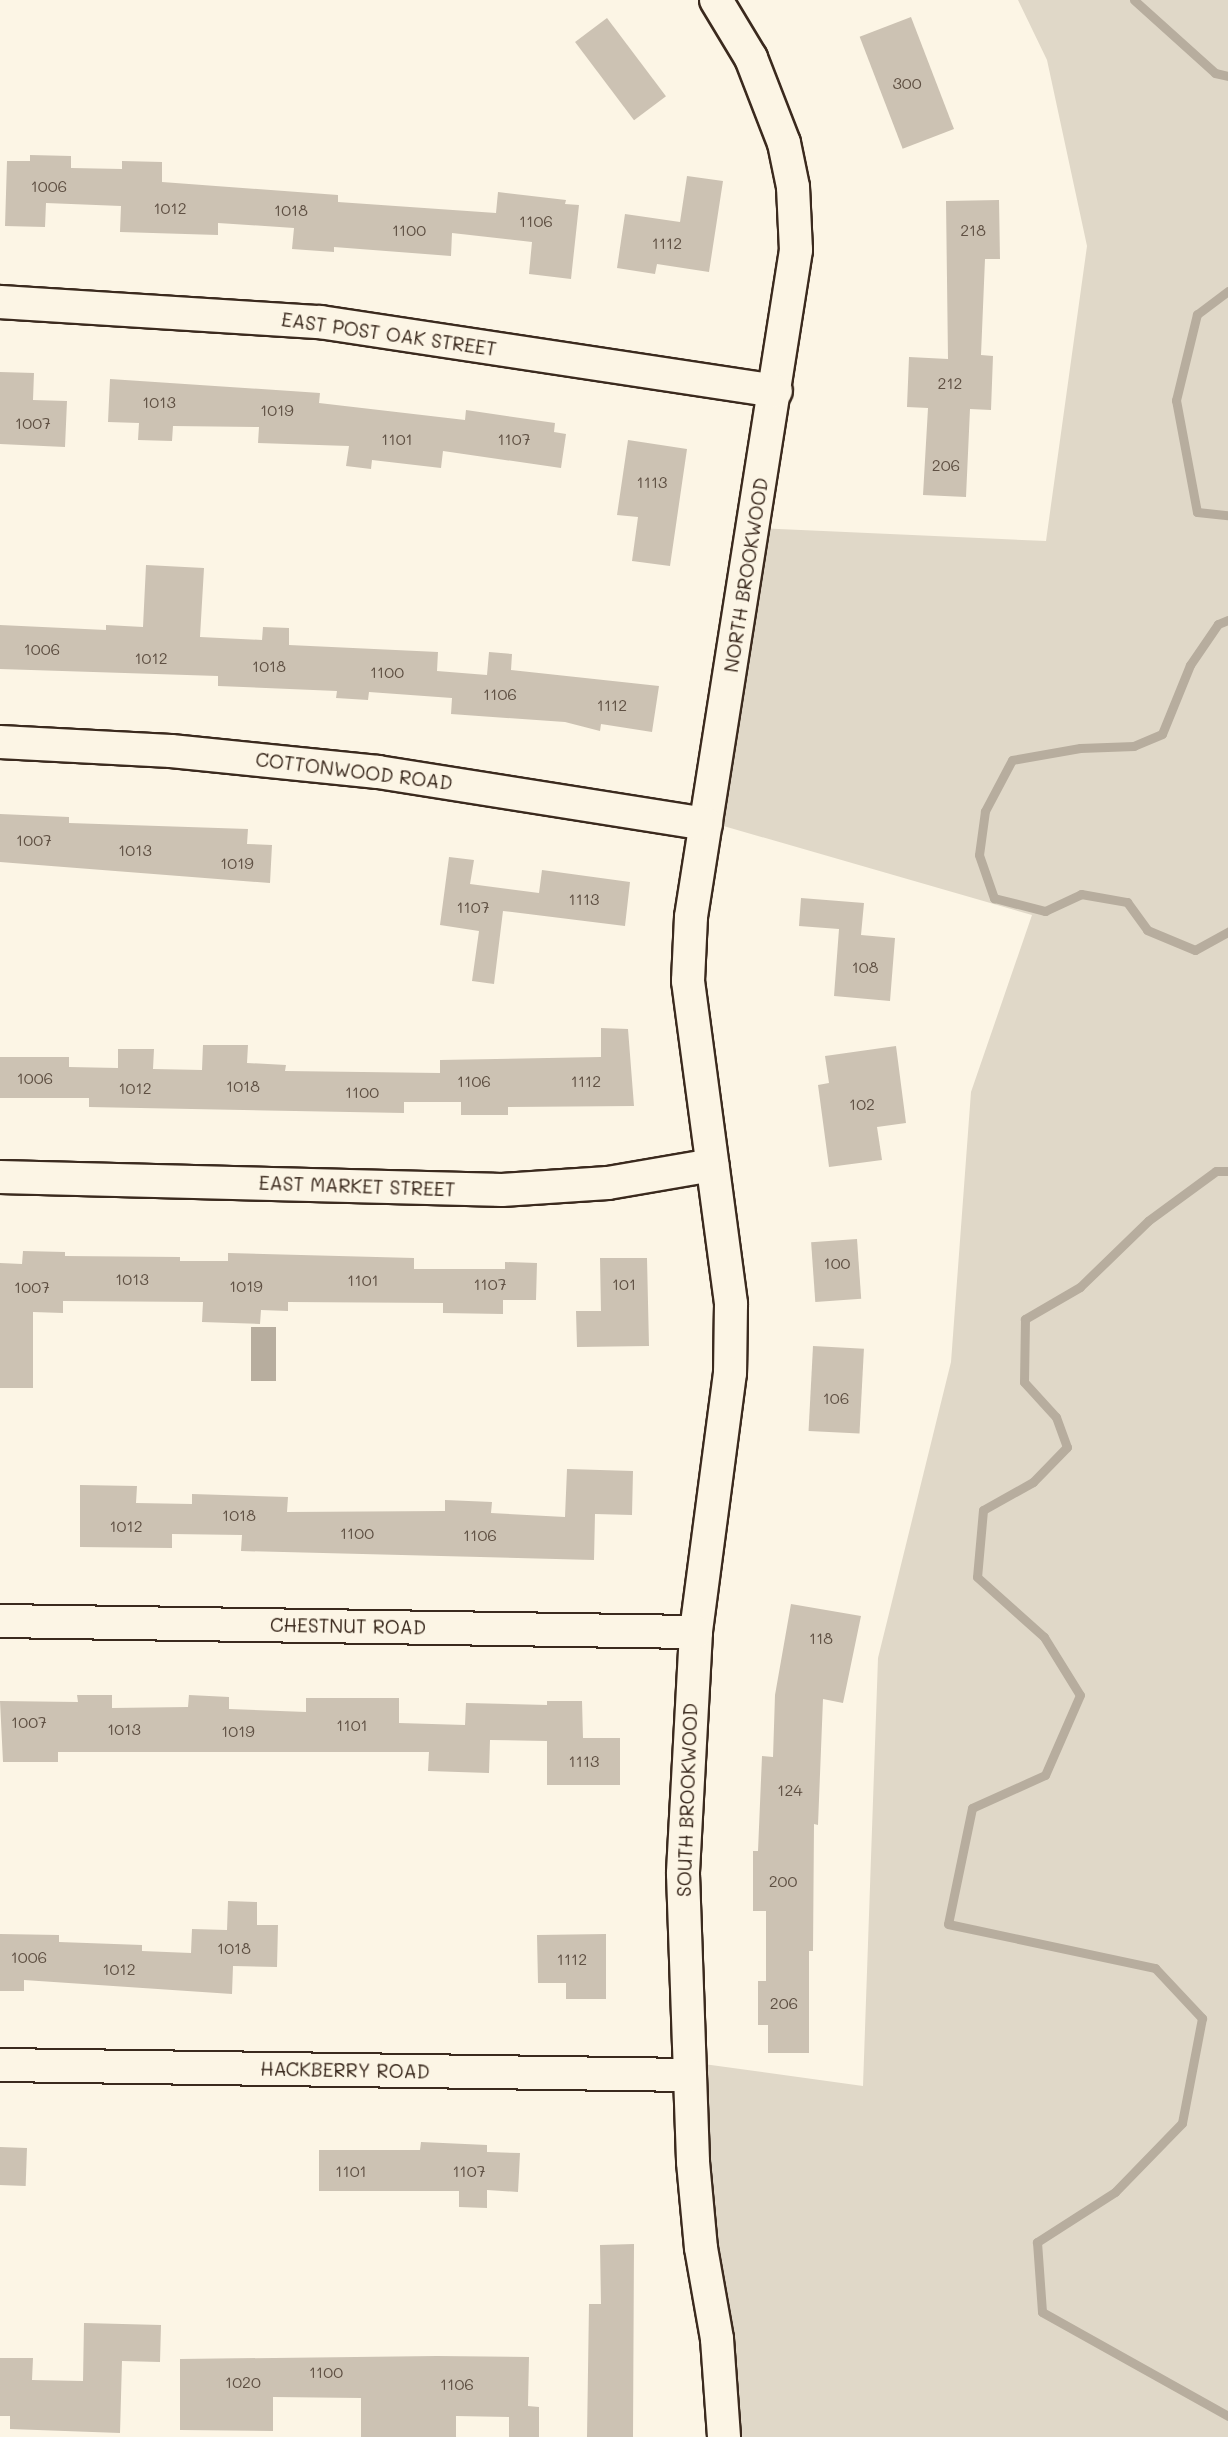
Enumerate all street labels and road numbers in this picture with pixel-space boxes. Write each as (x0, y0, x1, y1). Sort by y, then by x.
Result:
street label: EAST POST OAK STREET (280, 308, 498, 360)
street label: NORTH BROOKWOOD (719, 476, 773, 674)
street label: COTTONWOOD ROAD (254, 748, 454, 794)
street label: EAST MARKET STREET (258, 1171, 456, 1201)
street label: CHESTNUT ROAD (270, 1613, 426, 1639)
street label: SOUTH BROOKWOOD (672, 1703, 702, 1897)
street label: HACKBERRY ROAD (260, 2057, 430, 2083)

